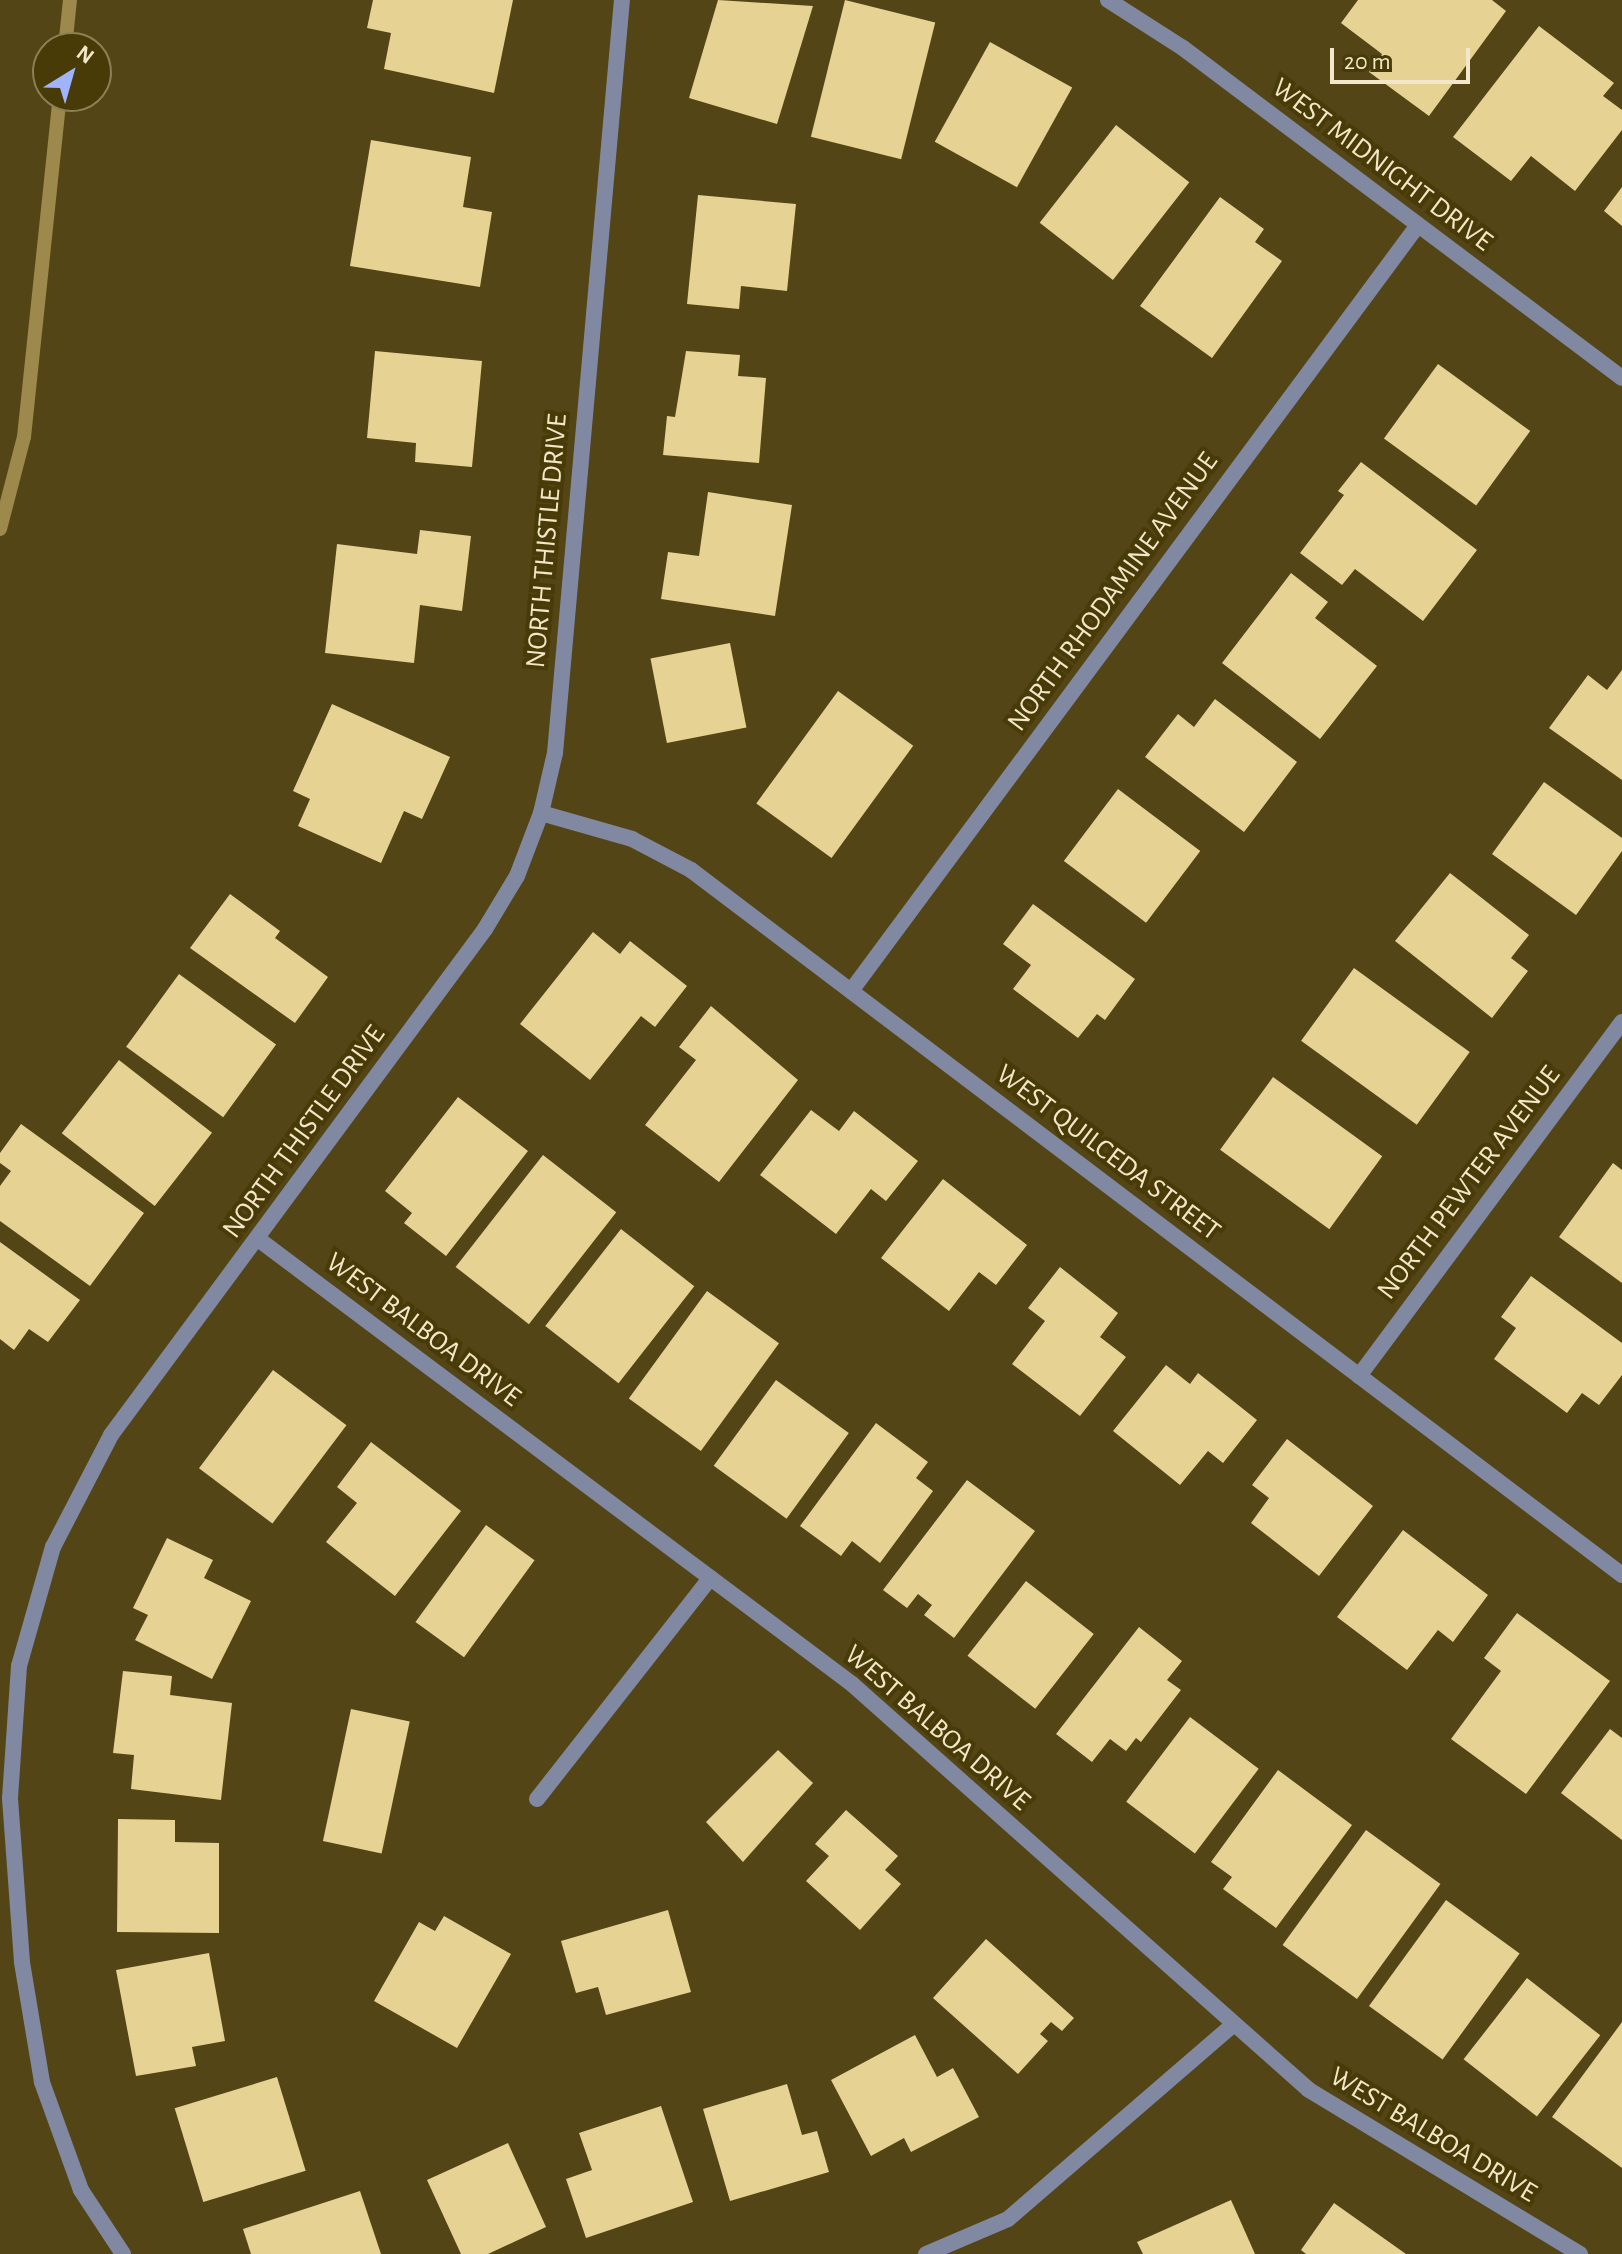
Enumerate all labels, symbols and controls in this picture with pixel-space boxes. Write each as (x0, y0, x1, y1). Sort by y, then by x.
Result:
north arrow (32, 32, 112, 112)
scale bar (1334, 32, 1474, 82)
text: N (73, 41, 98, 68)
text: 20 m (1344, 50, 1391, 74)
street label: WEST MIDNIGHT DRIVE (1265, 71, 1499, 259)
street label: NORTH THISTLE DRIVE (519, 413, 575, 669)
street label: NORTH RHODAMINE AVENUE (1001, 446, 1225, 738)
street label: NORTH THISTLE DRIVE (215, 1019, 393, 1245)
street label: WEST QUILCEDA STREET (989, 1058, 1227, 1248)
street label: NORTH PEWTER AVENUE (1370, 1060, 1568, 1306)
street label: WEST BALBOA DRIVE (319, 1246, 527, 1414)
street label: WEST BALBOA DRIVE (837, 1638, 1037, 1818)
street label: WEST BALBOA DRIVE (1323, 2060, 1543, 2210)

